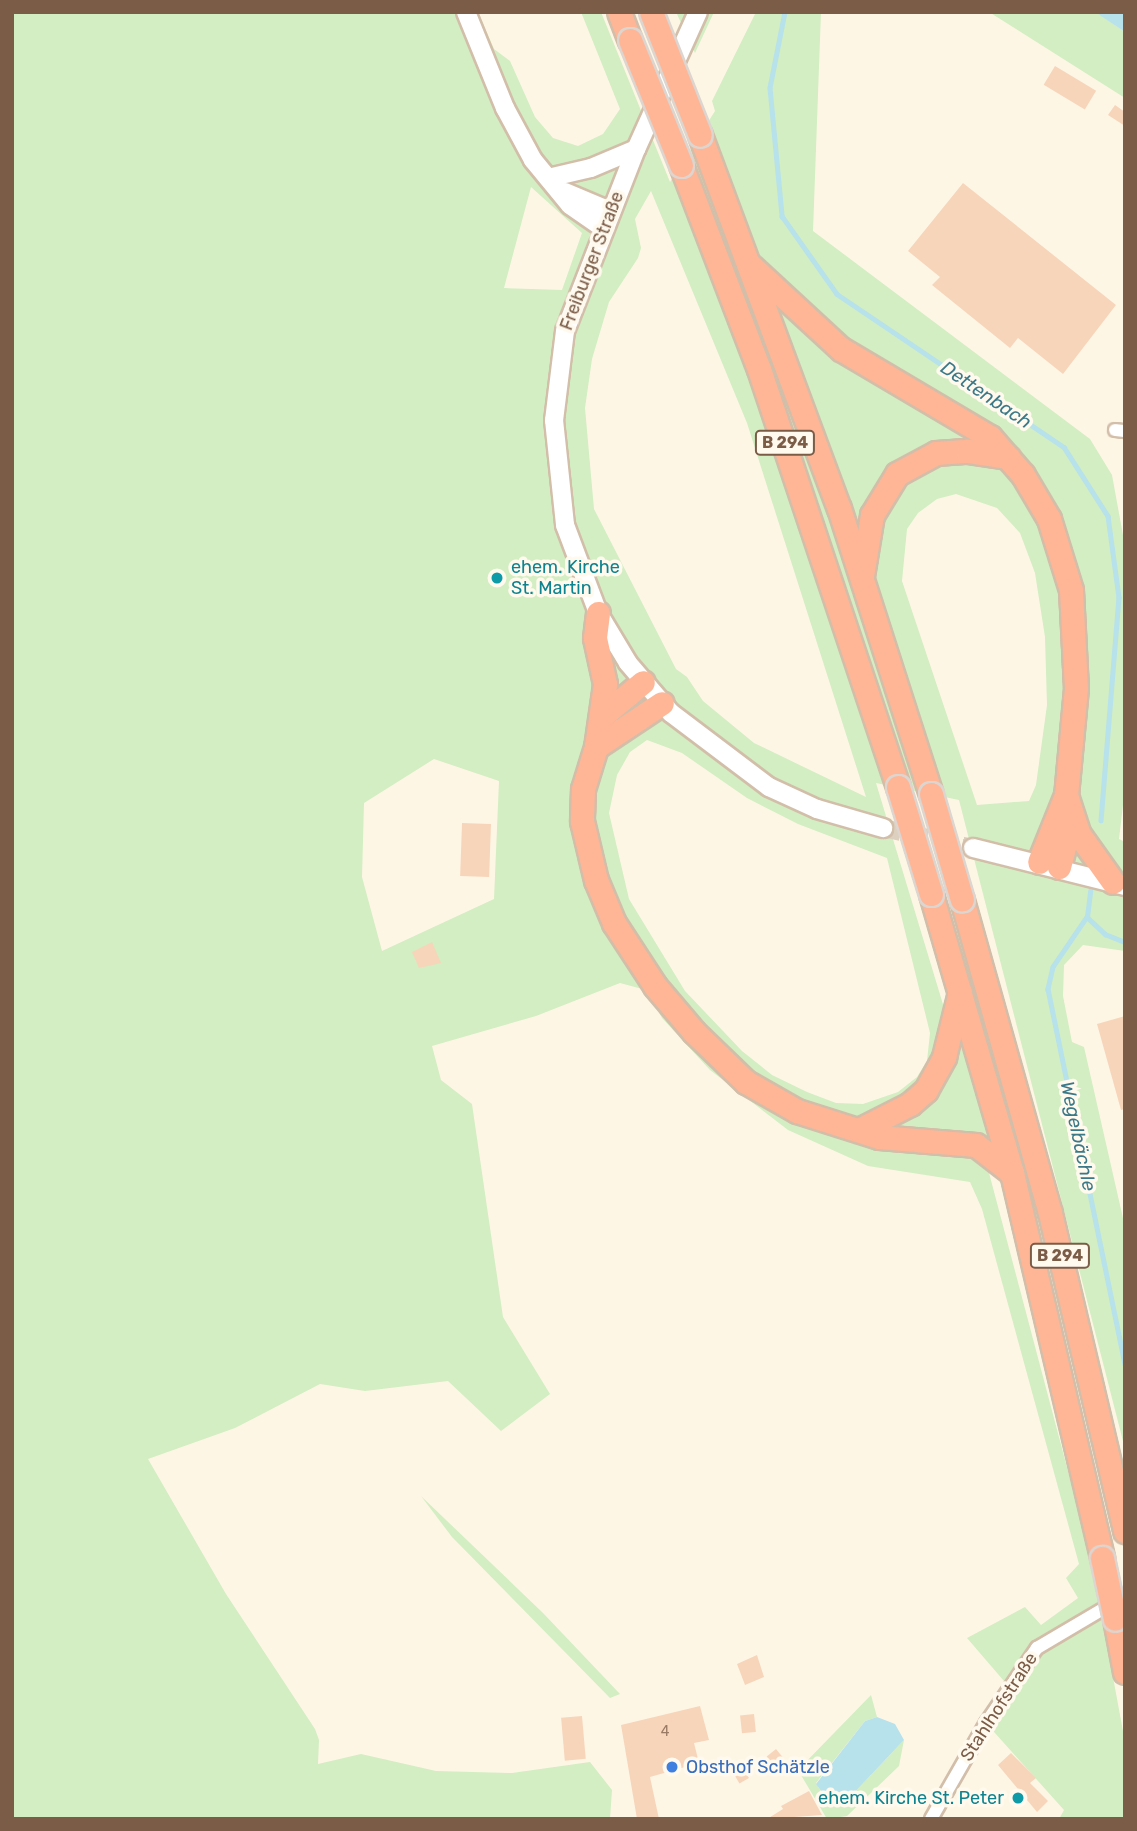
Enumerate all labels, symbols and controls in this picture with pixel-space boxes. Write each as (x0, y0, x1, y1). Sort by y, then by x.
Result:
street label: Freiburger Straße (556, 188, 628, 334)
water label: Dettenbach (936, 356, 1036, 434)
road number: B 294 (754, 430, 816, 456)
place label: ehem. Kirche St. Martin (511, 557, 620, 600)
marker: ehem. Kirche St. Martin (489, 570, 505, 586)
water label: Wegelbächle (1055, 1079, 1101, 1193)
road number: B 294 (1028, 1244, 1092, 1268)
street label: Stahlhofstraße (956, 1649, 1042, 1765)
house number: 4 (661, 1724, 669, 1740)
place label: Obsthof Schätzle (686, 1756, 830, 1778)
marker: Obsthof Schätzle (664, 1759, 680, 1775)
place label: ehem. Kirche St. Peter (818, 1787, 1004, 1809)
marker: ehem. Kirche St. Peter (1010, 1790, 1026, 1806)

